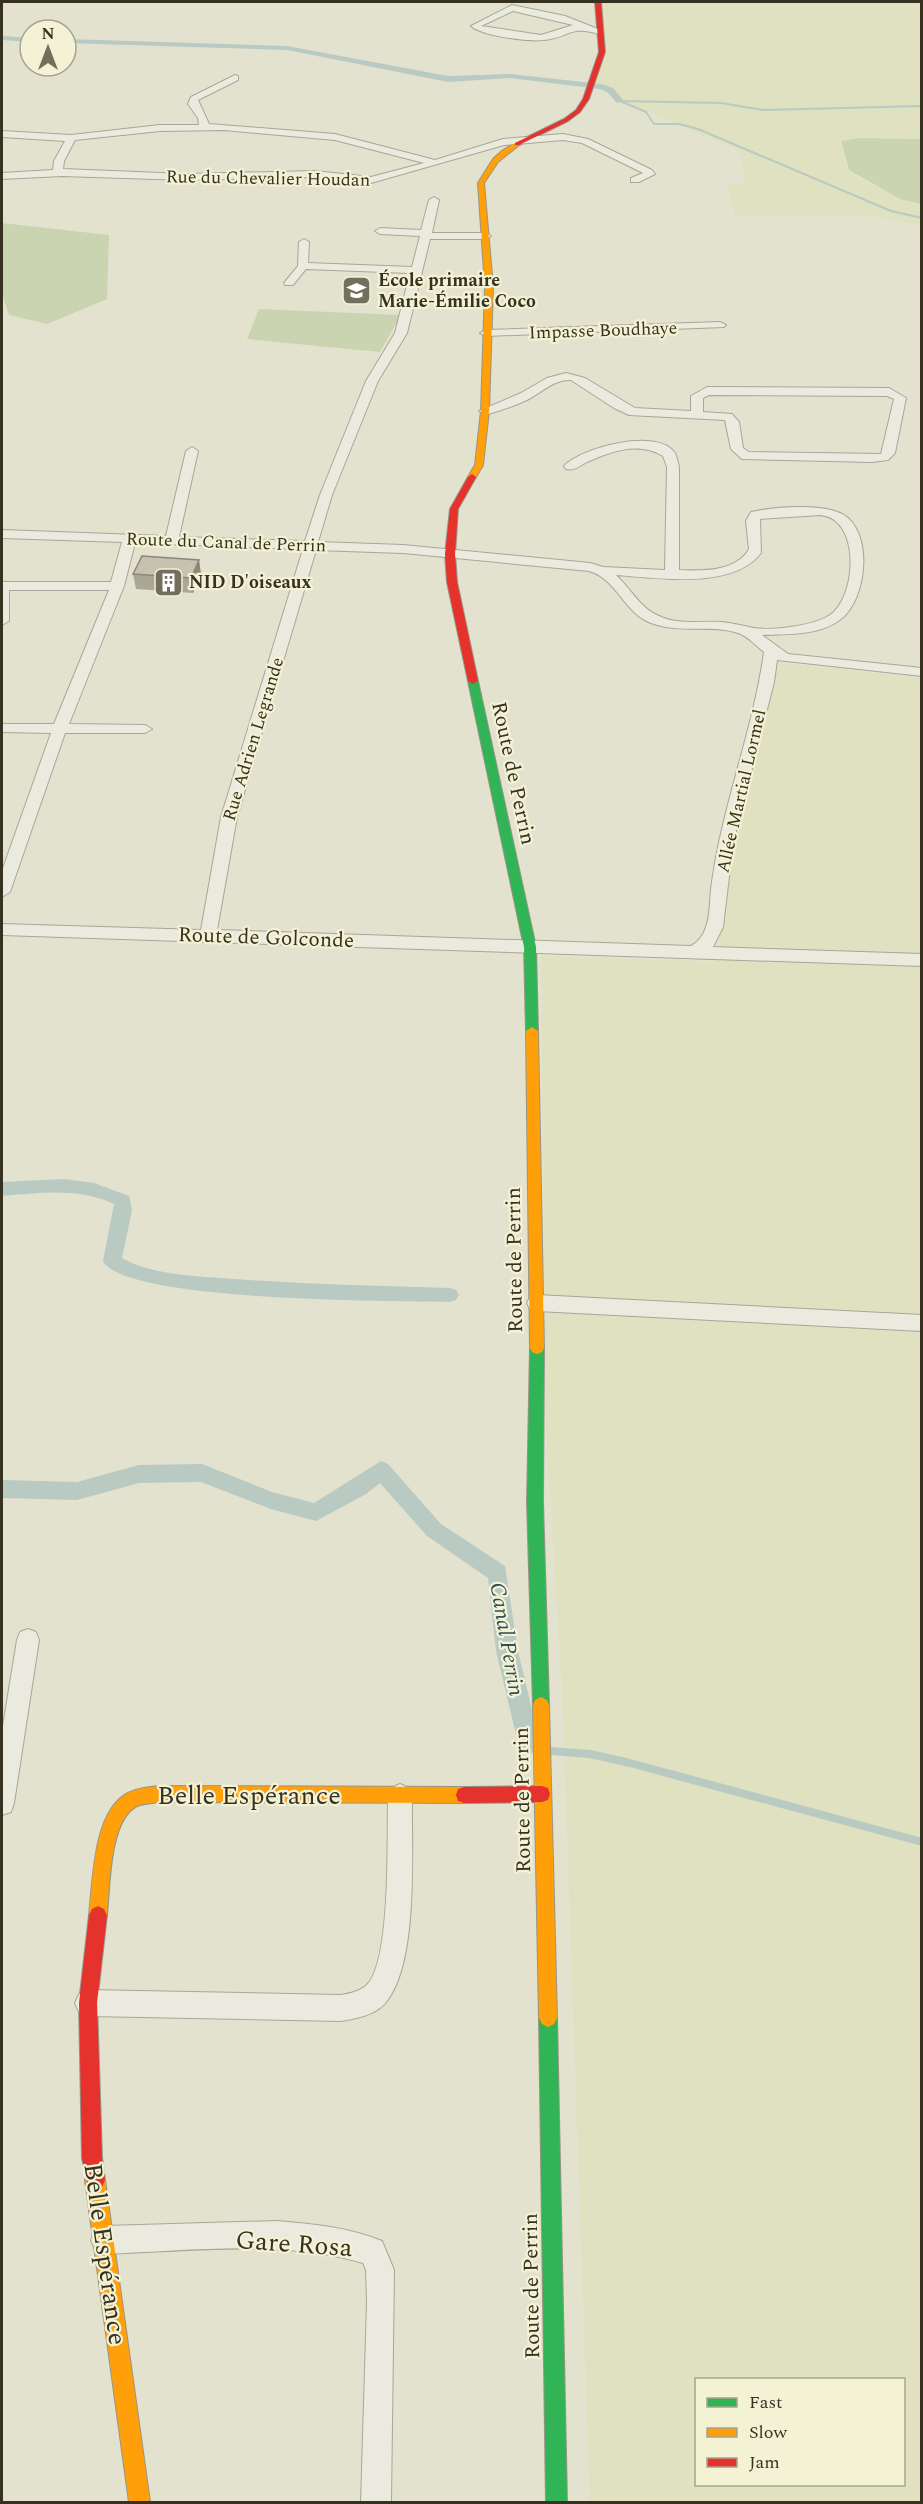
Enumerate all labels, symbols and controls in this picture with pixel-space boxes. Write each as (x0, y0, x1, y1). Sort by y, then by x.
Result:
north arrow (18, 18, 78, 78)
text: N (41, 22, 55, 46)
street label: Rue du Chevalier Houdan (166, 163, 370, 194)
place label: École primaire Marie-Émilie Coco (378, 267, 536, 315)
school or university icon: École primaire Marie-Émilie Coco (341, 274, 373, 306)
street label: Impasse Boudhaye (528, 314, 678, 347)
street label: Route du Canal de Perrin (125, 526, 327, 559)
building icon: NID D'oiseaux (152, 566, 184, 598)
place label: NID D'oiseaux (189, 569, 311, 596)
street label: Rue Adrien Legrande (216, 654, 291, 824)
street label: Route de Perrin (482, 699, 544, 848)
street label: Allée Martial Lormel (710, 707, 773, 876)
street label: Route de Golconde (177, 919, 355, 957)
street label: Route de Perrin (498, 1187, 532, 1333)
water label: Canal Perrin (480, 1580, 533, 1699)
street label: Route de Perrin (506, 1727, 540, 1873)
street label: Belle Espérance (157, 1776, 341, 1816)
street label: Belle Espérance (72, 2161, 138, 2348)
street label: Route de Perrin (515, 2213, 549, 2359)
street label: Gare Rosa (234, 2220, 354, 2268)
legend (695, 2378, 905, 2486)
text: Fast (749, 2389, 782, 2416)
text: Slow (749, 2419, 788, 2446)
text: Jam (749, 2449, 780, 2476)

